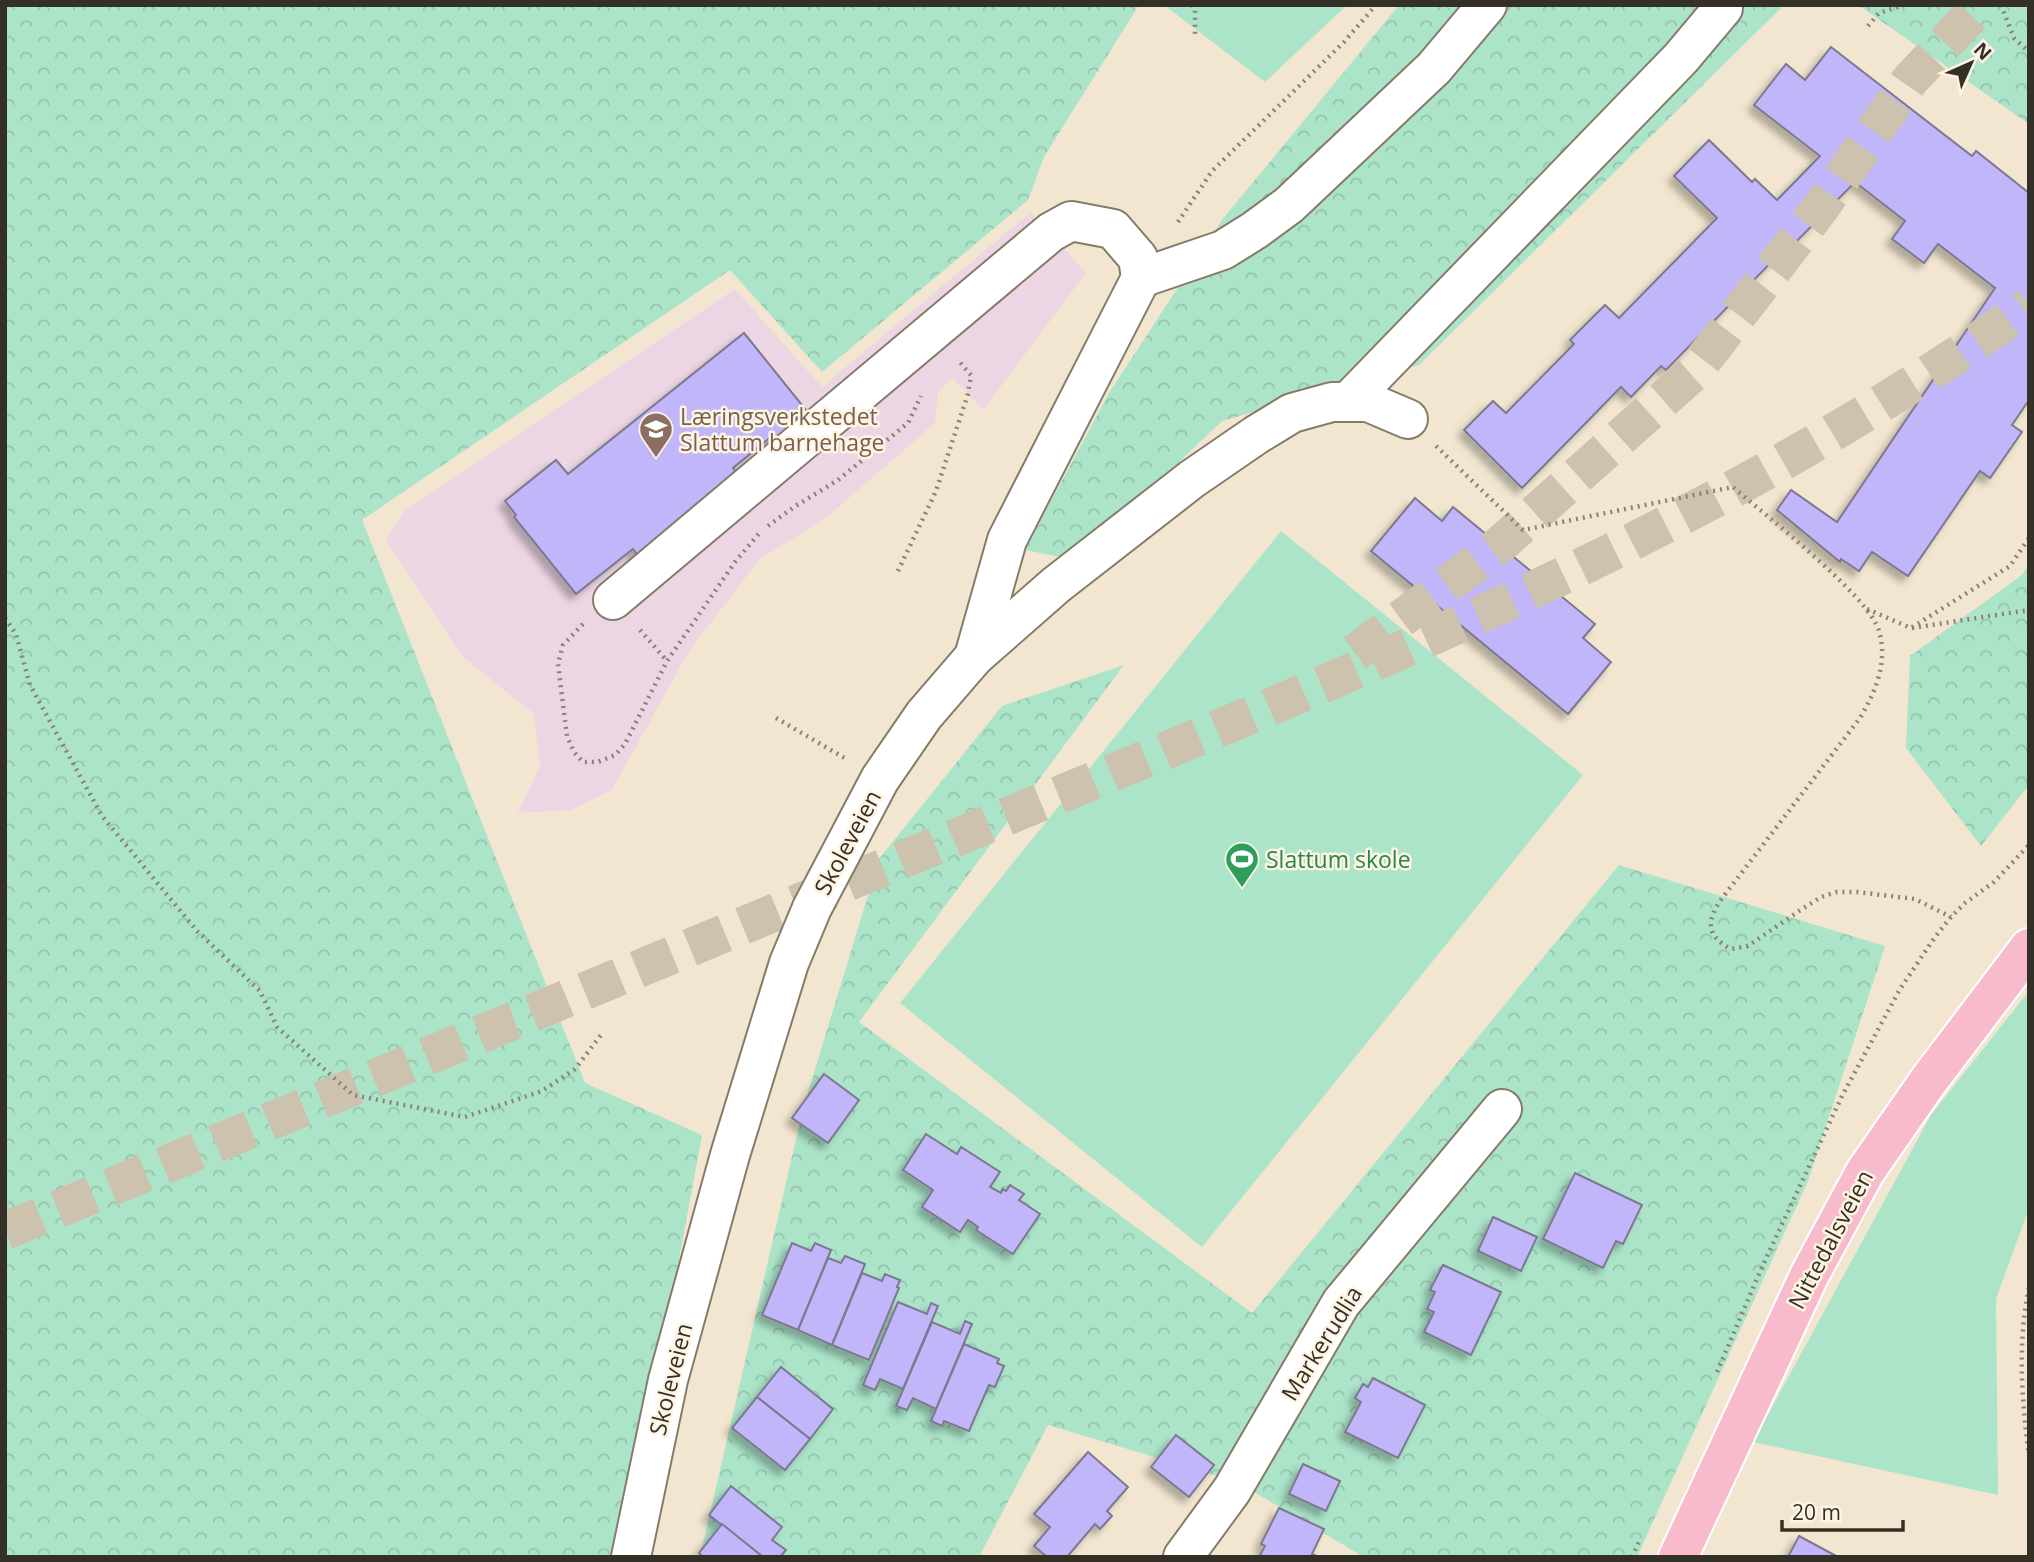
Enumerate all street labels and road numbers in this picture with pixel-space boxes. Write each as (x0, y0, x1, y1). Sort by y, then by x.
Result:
street label: Skoleveien (806, 784, 888, 900)
street label: Nittedalsveien (1780, 1164, 1880, 1314)
street label: Markerudlia (1273, 1279, 1369, 1407)
street label: Skoleveien (641, 1320, 699, 1438)

